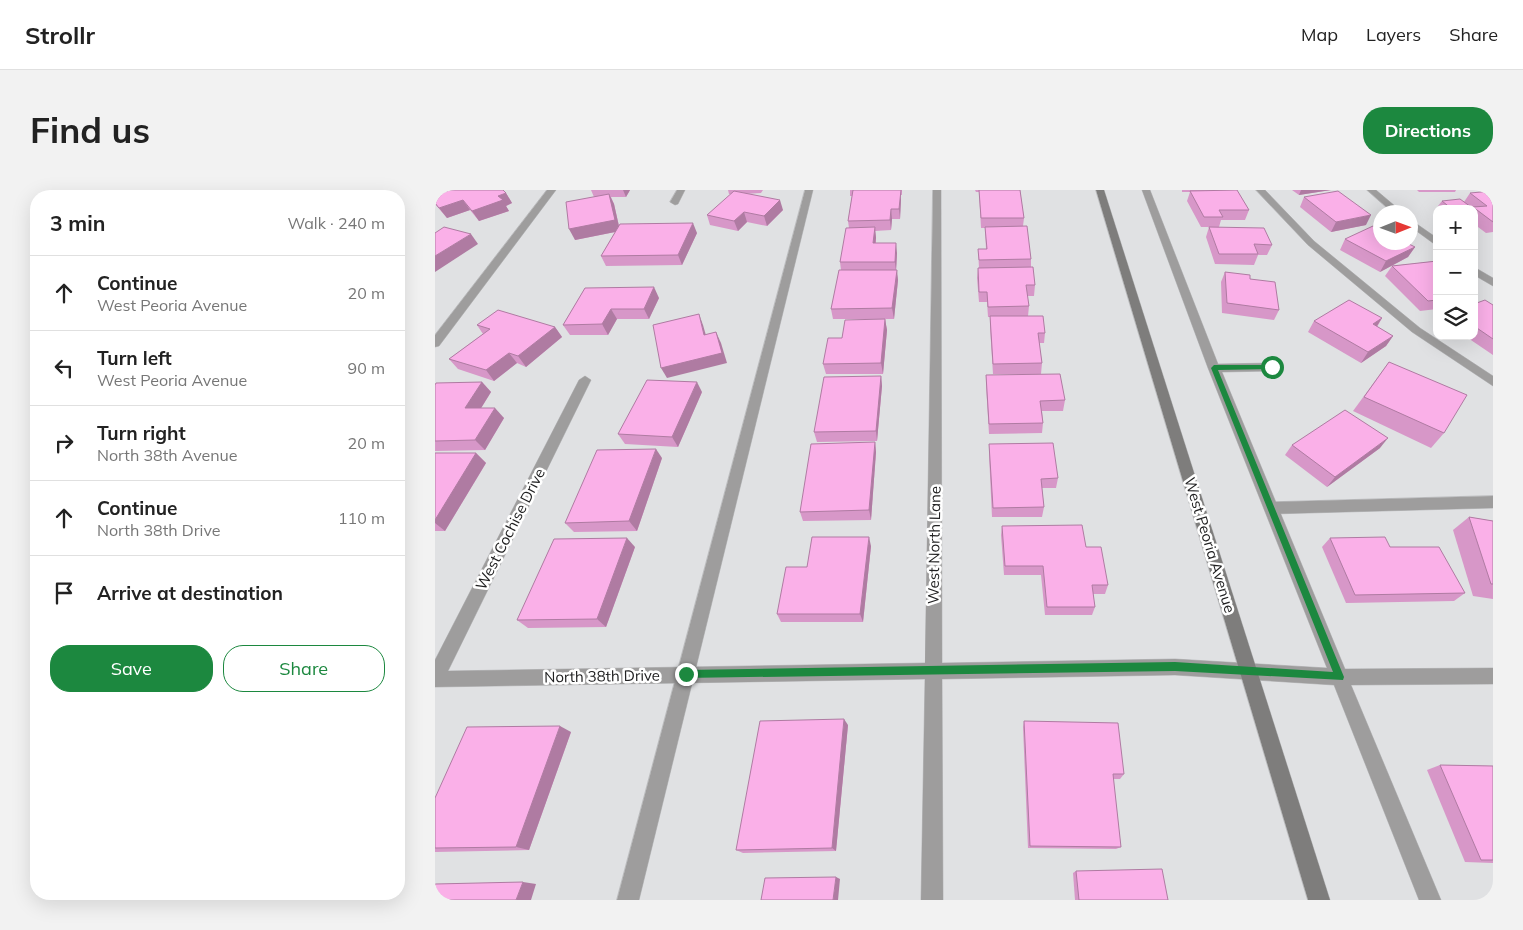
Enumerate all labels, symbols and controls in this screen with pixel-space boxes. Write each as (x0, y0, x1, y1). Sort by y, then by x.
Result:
text: Strollr (25, 20, 95, 50)
text: Map (1301, 23, 1338, 46)
text: Layers (1366, 23, 1421, 46)
text: Share (1449, 23, 1498, 46)
button: Directions (1363, 107, 1493, 154)
text: Find us (30, 108, 150, 152)
north arrow (1373, 205, 1418, 250)
map controls (1433, 205, 1478, 340)
button: + (1433, 205, 1478, 250)
text: 3 min (50, 210, 105, 236)
text: Walk · 240 m (287, 213, 385, 233)
button: − (1433, 250, 1478, 295)
text: Continue (97, 271, 177, 295)
icon: ahead (50, 279, 78, 307)
text: 20 m (348, 283, 385, 303)
text: West Peoria Avenue (97, 295, 247, 315)
button: layers (1433, 295, 1478, 340)
text: Turn left (97, 346, 172, 370)
icon: left (50, 354, 78, 382)
route start (1261, 356, 1284, 379)
text: 90 m (348, 358, 385, 378)
text: West Peoria Avenue (97, 370, 247, 390)
text: Turn right (97, 421, 186, 445)
icon: right (50, 429, 78, 457)
text: 20 m (348, 433, 385, 453)
text: North 38th Avenue (97, 445, 238, 465)
street label: West Cochise Drive (471, 465, 549, 593)
street label: West Peoria Avenue (1180, 475, 1240, 615)
street label: West North Lane (923, 486, 945, 604)
text: Continue (97, 496, 177, 520)
icon: ahead (50, 504, 78, 532)
text: 110 m (338, 508, 385, 528)
text: North 38th Drive (97, 520, 220, 540)
icon: arrive (50, 579, 78, 607)
text: Arrive at destination (97, 581, 283, 605)
button: Save (50, 645, 213, 692)
button: Share (223, 645, 385, 692)
route end (675, 663, 698, 686)
street label: North 38th Drive (544, 665, 660, 687)

